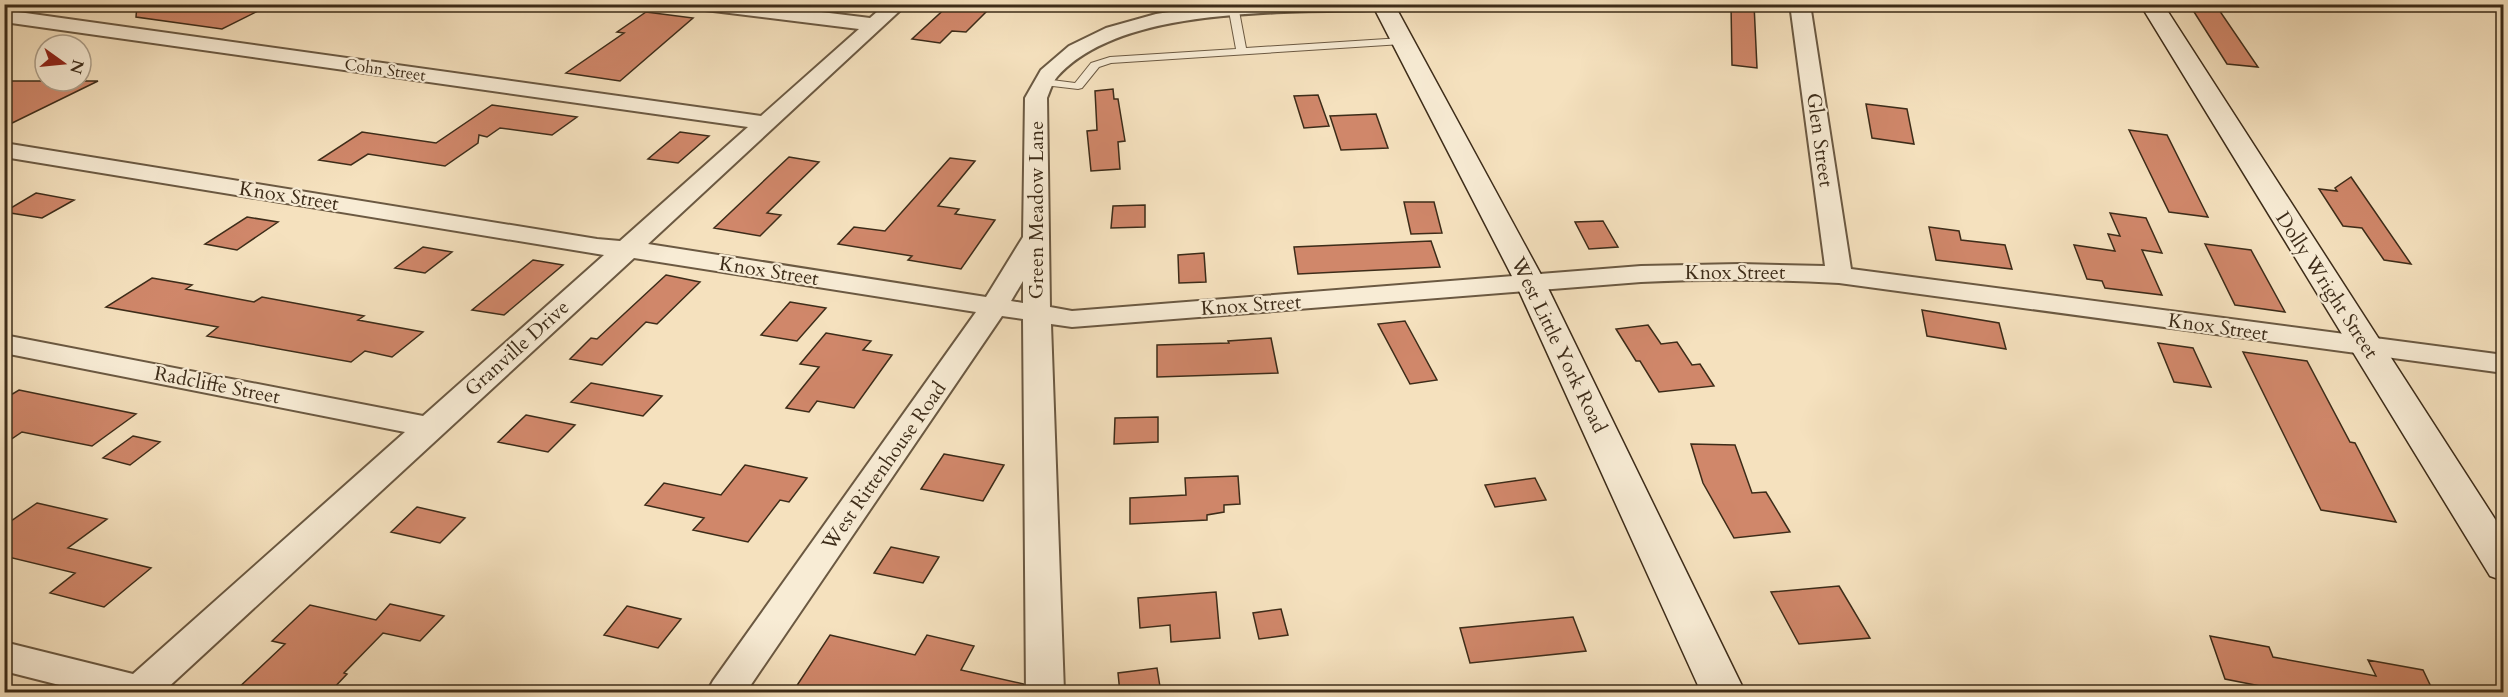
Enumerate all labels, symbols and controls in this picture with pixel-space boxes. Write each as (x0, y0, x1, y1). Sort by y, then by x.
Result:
north arrow (33, 33, 93, 93)
street label: Cohn Street (343, 53, 427, 87)
text: N (64, 57, 89, 76)
street label: Glen Street (1800, 91, 1840, 190)
street label: Green Meadow Lane (1023, 121, 1050, 299)
street label: Knox Street (237, 175, 341, 217)
street label: Dolly Wright Street (2269, 206, 2385, 364)
street label: Knox Street (717, 250, 821, 292)
street label: West Little York Road (1504, 252, 1613, 438)
street label: Knox Street (1685, 259, 1786, 286)
street label: Knox Street (1200, 288, 1303, 322)
street label: Granville Drive (459, 294, 575, 402)
street label: Knox Street (2166, 307, 2270, 347)
street label: Radcliffe Street (152, 360, 283, 411)
street label: West Rittenhouse Road (815, 376, 953, 556)

